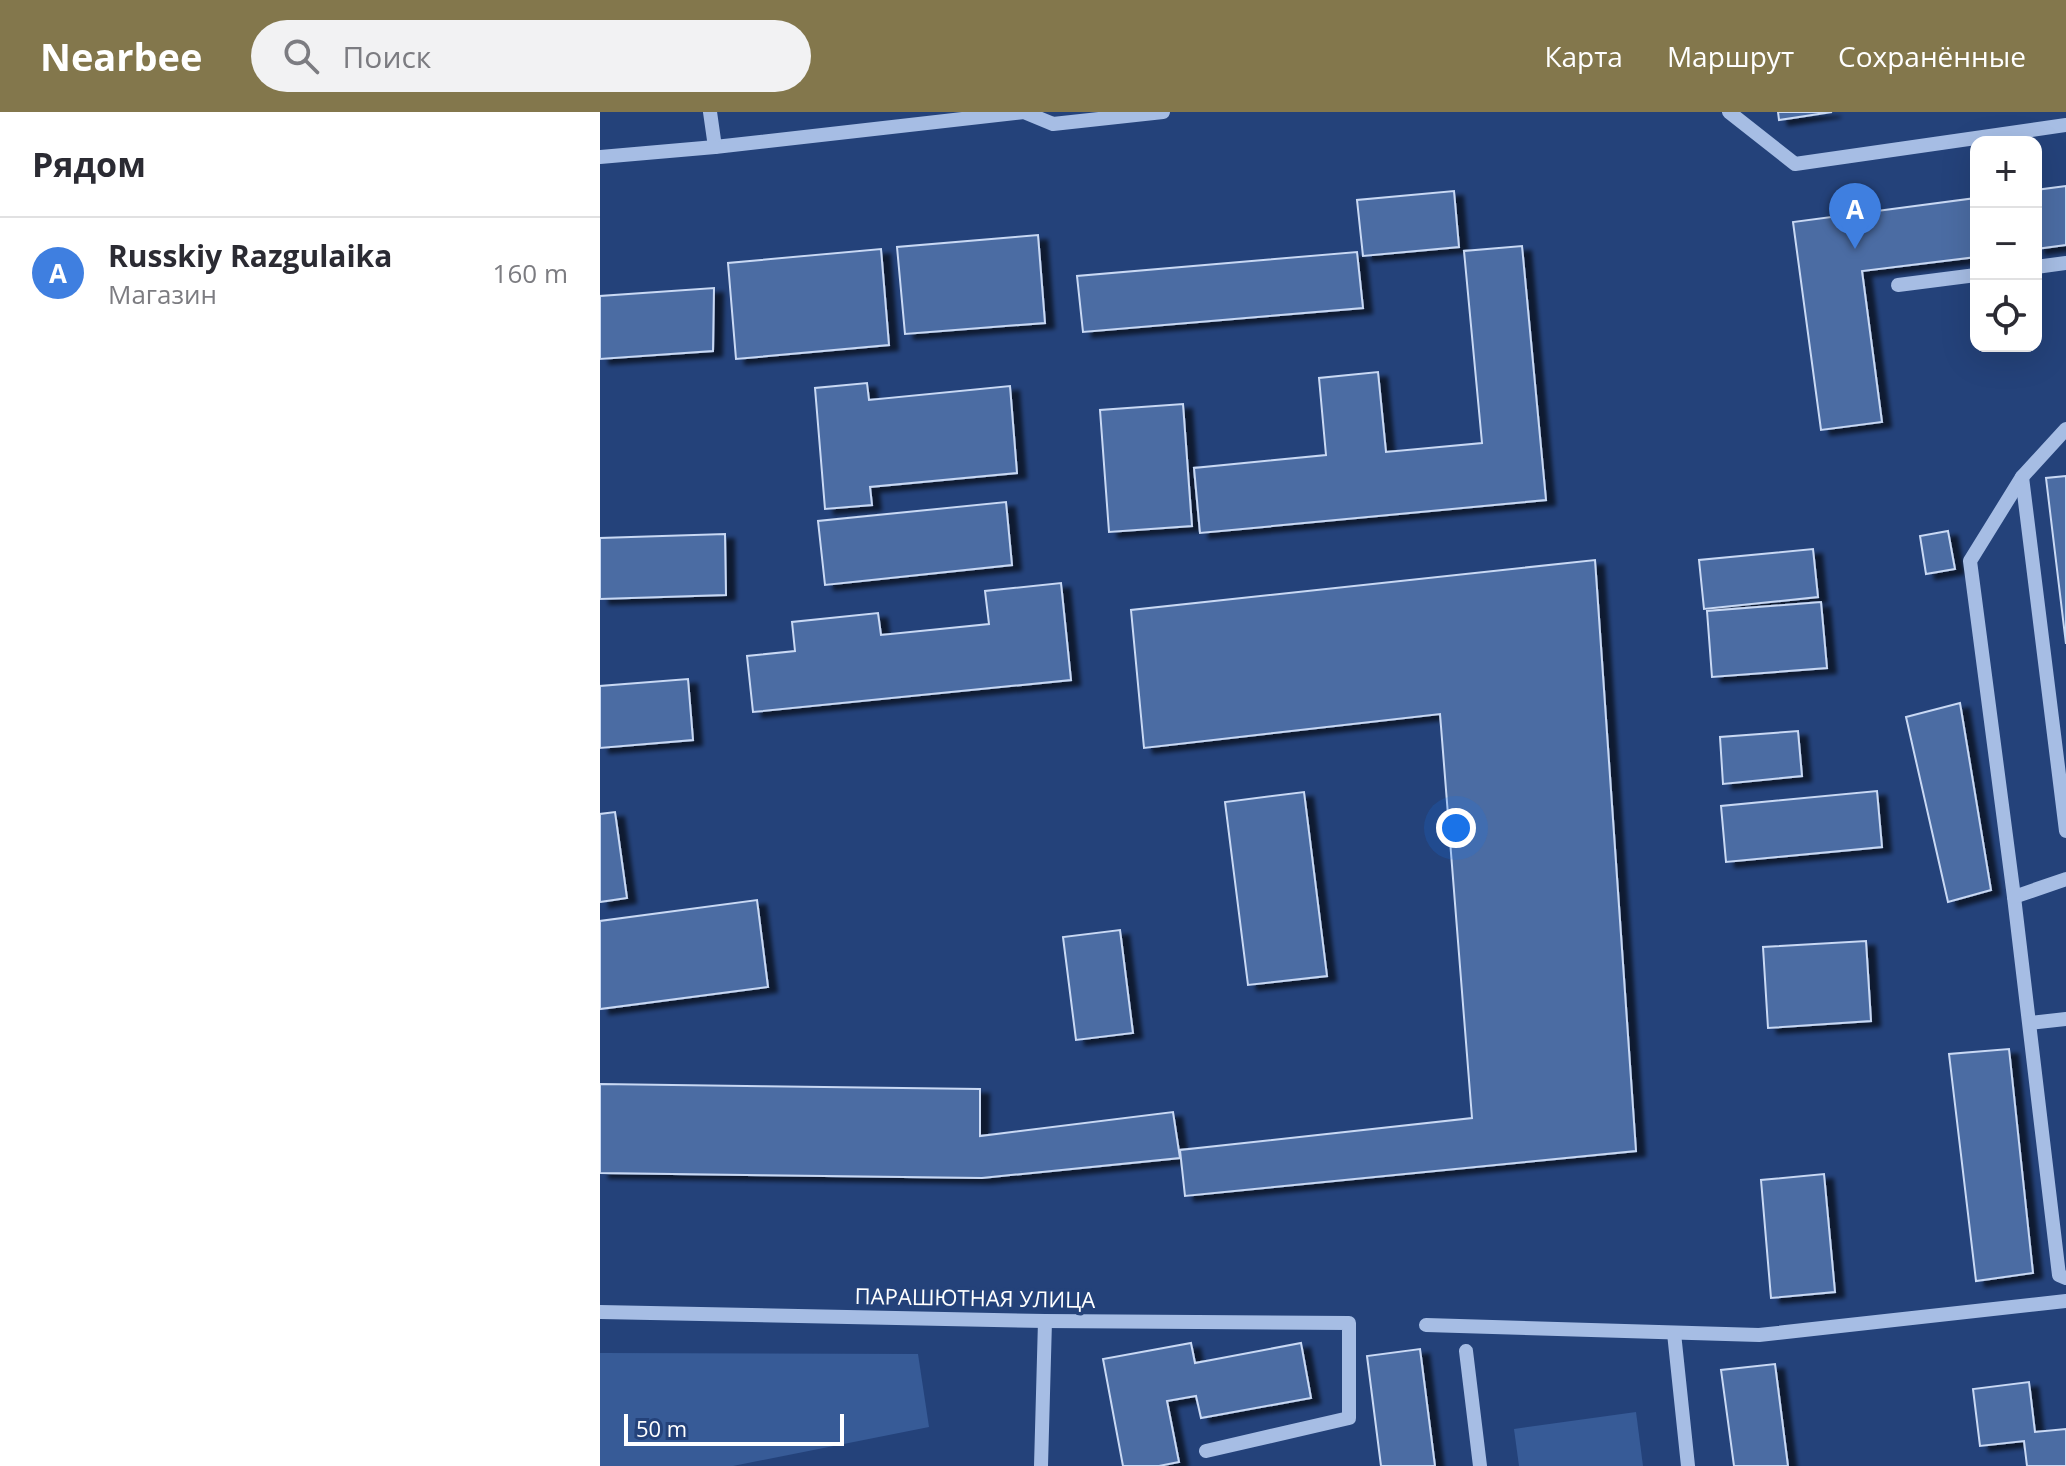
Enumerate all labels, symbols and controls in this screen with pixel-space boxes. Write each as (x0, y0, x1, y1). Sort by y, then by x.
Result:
search box (251, 20, 811, 92)
text: Nearbee (40, 30, 203, 82)
icon: search (279, 34, 323, 78)
text: Поиск (343, 36, 431, 77)
text: Карта (1544, 37, 1623, 75)
text: Маршрут (1667, 37, 1794, 75)
text: Сохранённые (1838, 37, 2026, 75)
map controls (1970, 136, 2042, 352)
button: + (1970, 136, 2042, 208)
text: Рядом (32, 141, 146, 187)
pin: A (1829, 183, 1881, 249)
button: − (1970, 208, 2042, 280)
text: Russkiy Razgulaika (108, 235, 392, 276)
text: A (49, 255, 67, 291)
text: 160 m (493, 255, 568, 291)
text: Магазин (108, 276, 217, 312)
button: locate (1970, 280, 2042, 352)
your location (1436, 808, 1476, 848)
street label: ПАРАШЮТНАЯ УЛИЦА (854, 1280, 1096, 1314)
scale bar (624, 1410, 844, 1446)
text: 50 m (636, 1413, 687, 1443)

